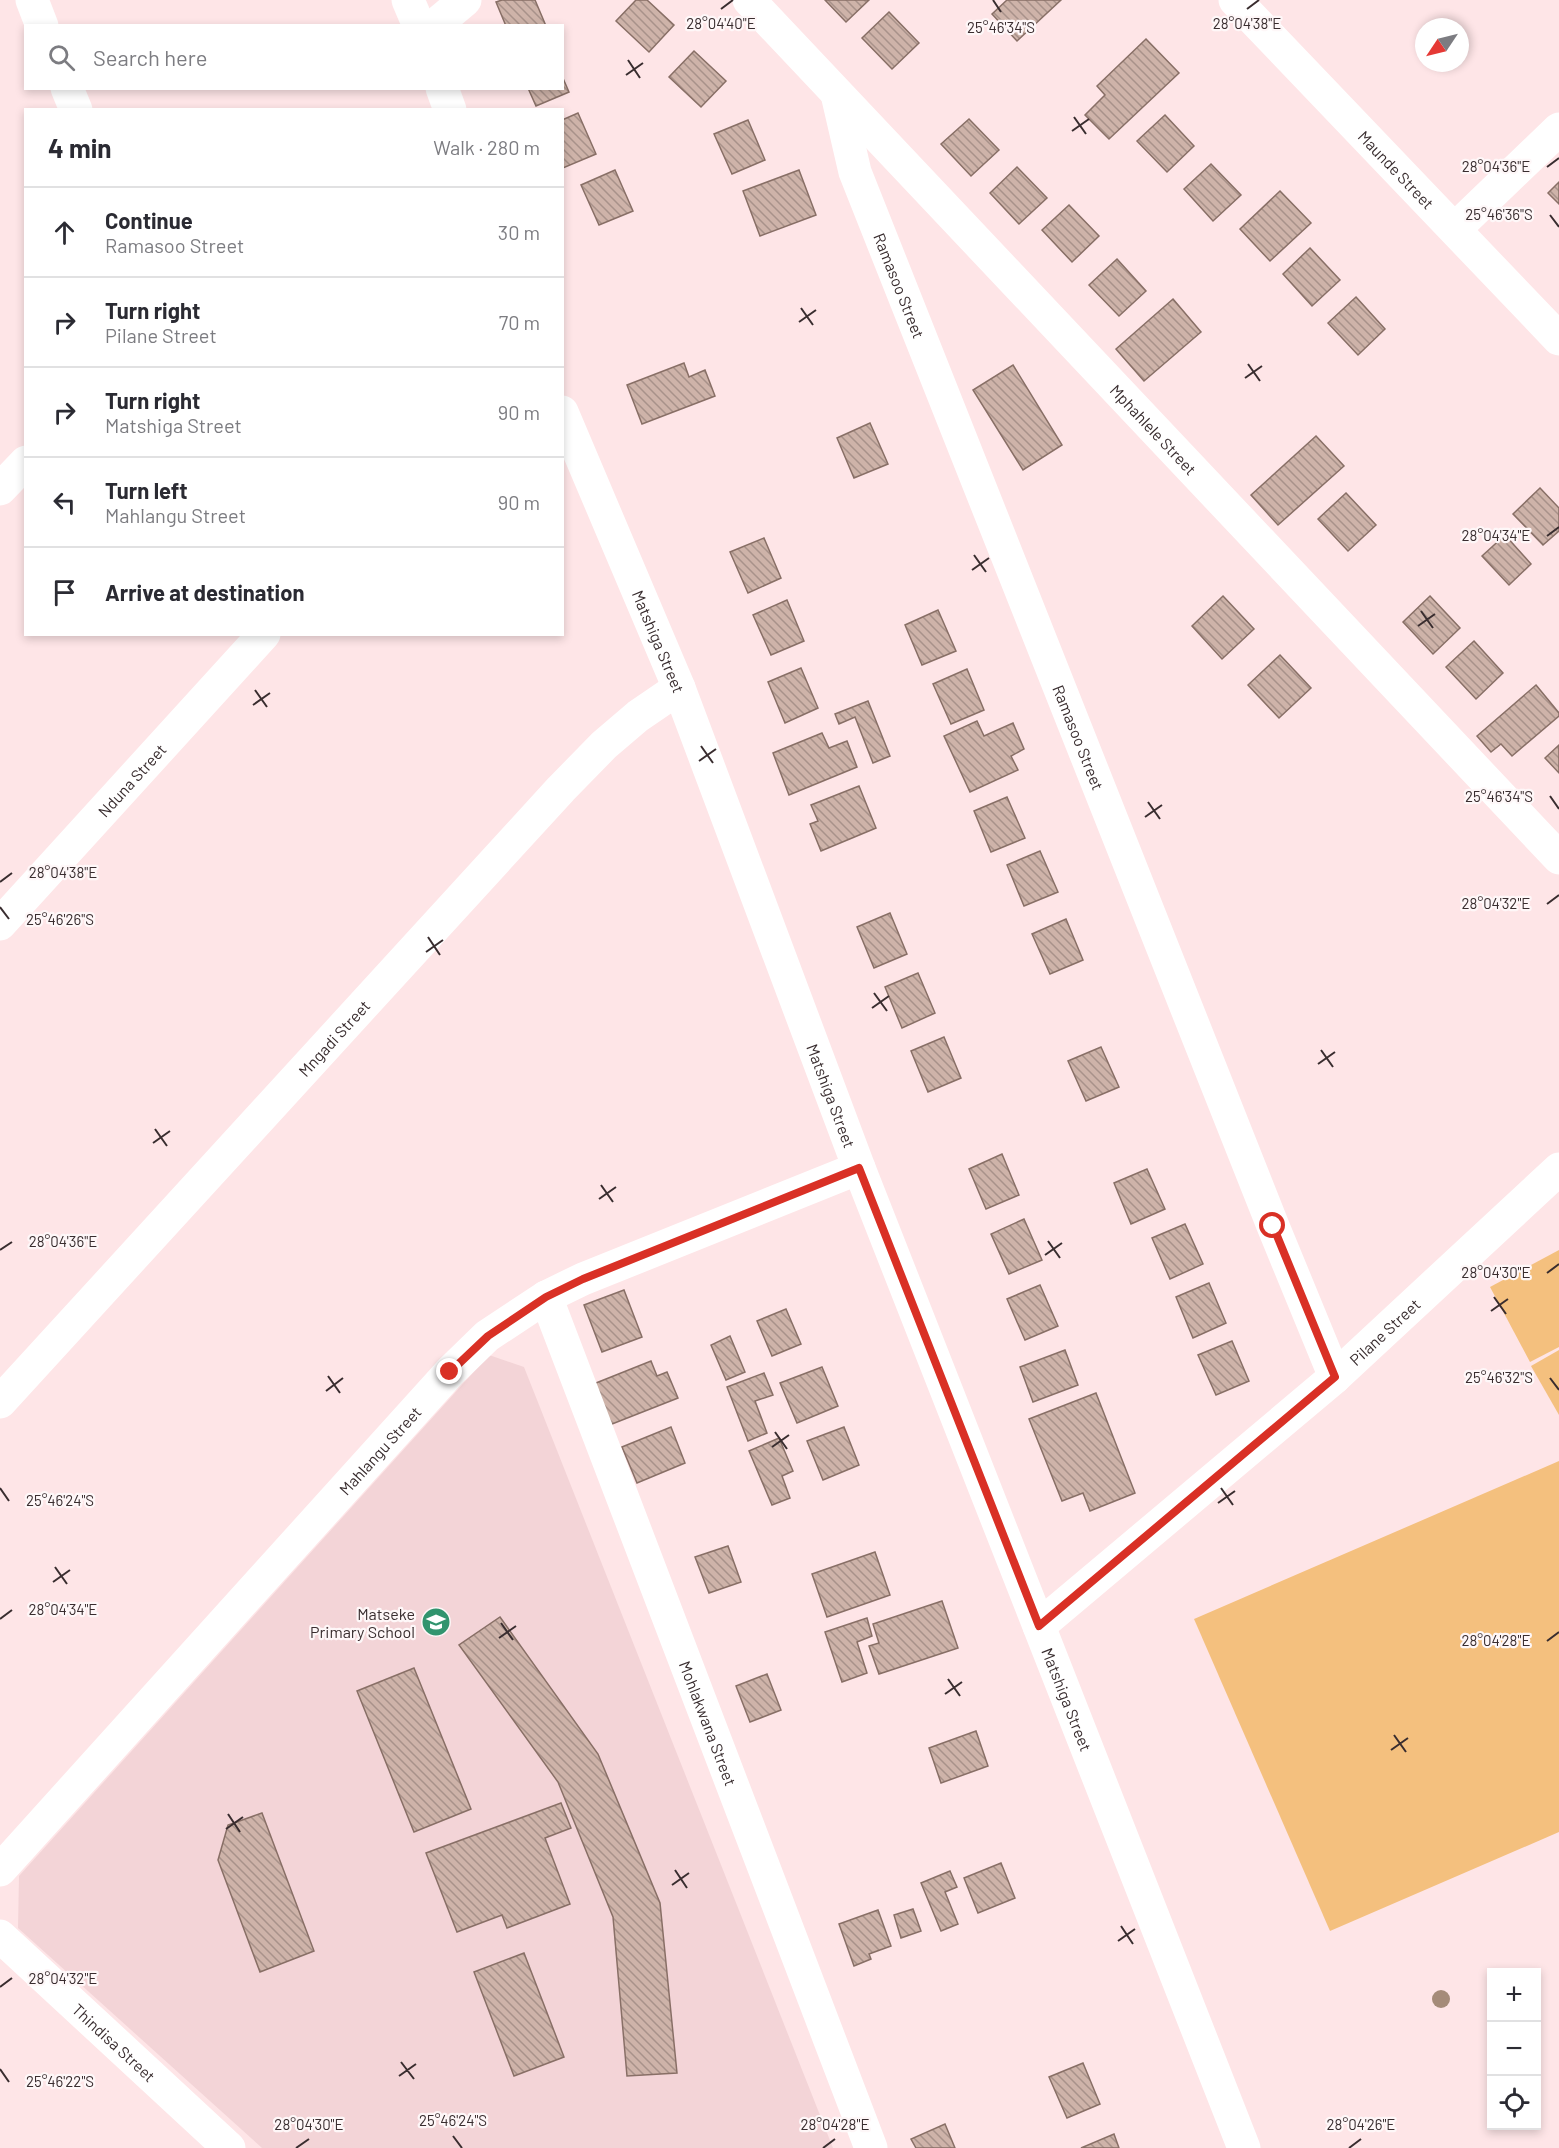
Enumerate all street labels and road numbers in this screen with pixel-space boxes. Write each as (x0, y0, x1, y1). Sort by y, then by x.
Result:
street label: Maunde Street (1355, 126, 1438, 212)
street label: Ramasoo Street (871, 230, 929, 341)
street label: Mphahlele Street (1107, 380, 1201, 478)
street label: Matshiga Street (629, 587, 689, 695)
street label: Ramasoo Street (1050, 682, 1109, 792)
street label: Nduna Street (93, 739, 169, 820)
street label: Mngadi Street (294, 996, 373, 1080)
street label: Matshiga Street (804, 1041, 860, 1150)
street label: Pilane Street (1345, 1294, 1423, 1369)
street label: Mahlangu Street (335, 1402, 424, 1498)
street label: Matshiga Street (1039, 1645, 1096, 1754)
street label: Mohlakwana Street (676, 1658, 741, 1788)
street label: Thindisa Street (69, 1999, 160, 2085)

